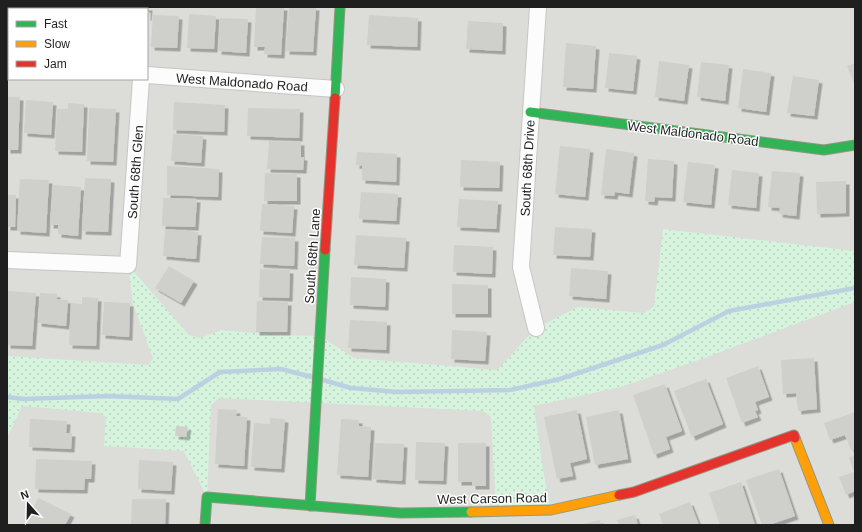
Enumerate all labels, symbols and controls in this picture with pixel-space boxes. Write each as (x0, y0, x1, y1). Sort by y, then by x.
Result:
legend (8, 8, 148, 80)
text: Fast (44, 17, 68, 31)
text: Slow (44, 37, 70, 51)
text: Jam (44, 57, 67, 71)
street label: West Maldonado Road (176, 70, 308, 95)
street label: West Maldonado Road (627, 118, 759, 149)
street label: South 68th Drive (517, 119, 538, 217)
street label: South 68th Glen (125, 125, 146, 219)
street label: South 68th Lane (302, 208, 323, 304)
north arrow (8, 484, 48, 524)
text: N (19, 488, 30, 502)
street label: West Carson Road (437, 490, 547, 507)

